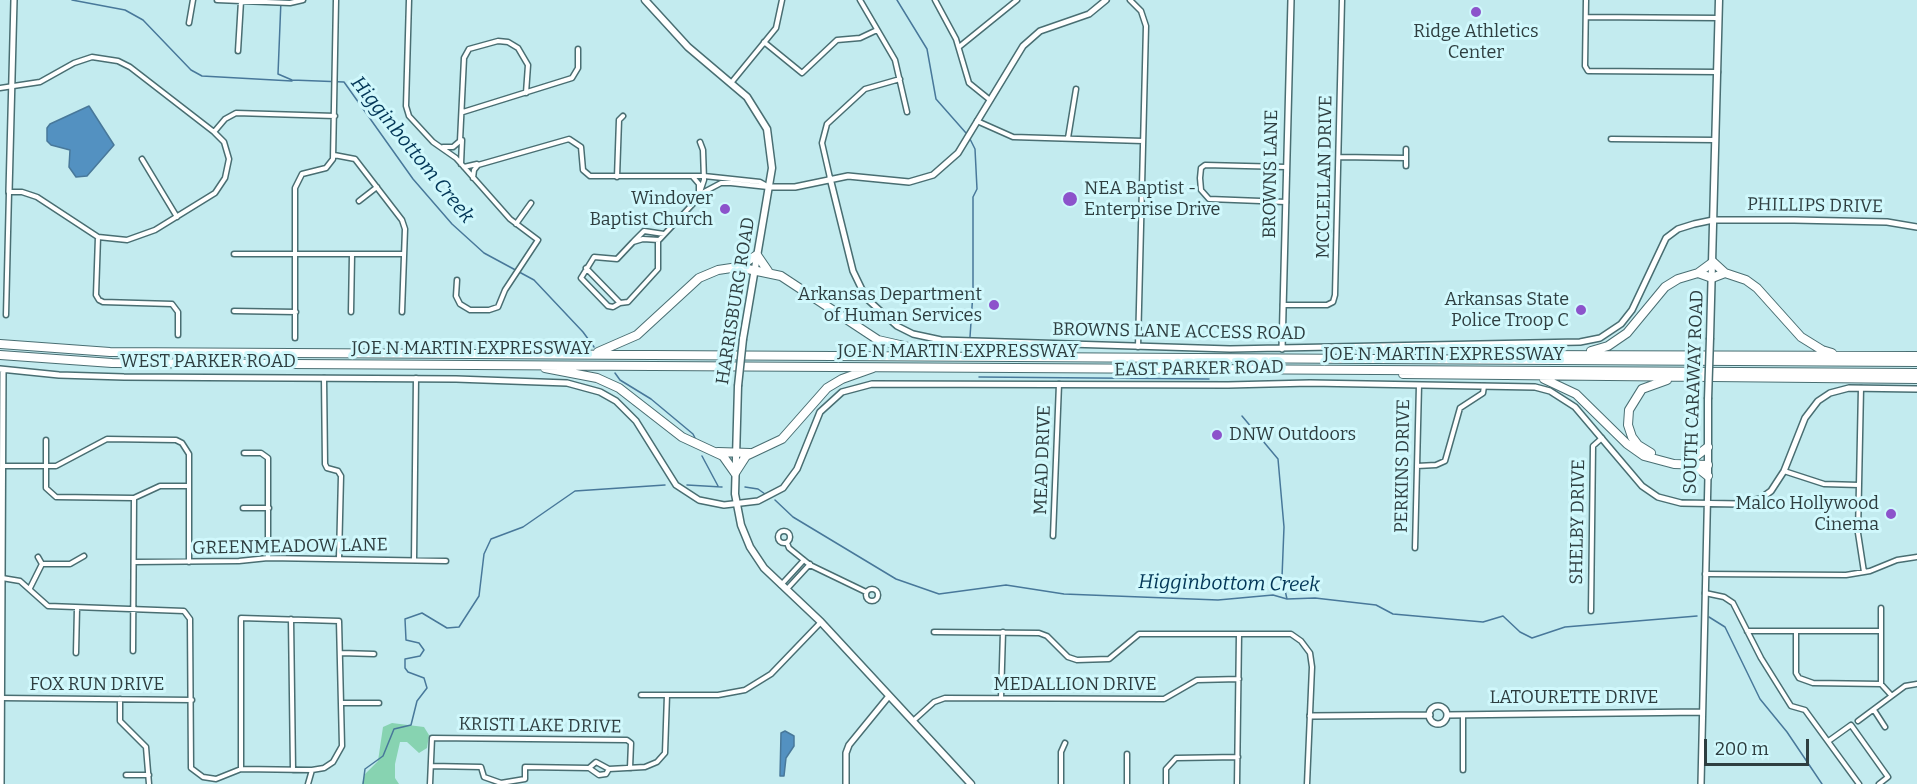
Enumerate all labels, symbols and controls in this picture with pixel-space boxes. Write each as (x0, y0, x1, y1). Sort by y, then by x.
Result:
marker: Ridge Athletics Center (1469, 5, 1483, 19)
place label: Ridge Athletics Center (1413, 21, 1539, 63)
water label: Higginbottom Creek (345, 72, 479, 228)
street label: MCCLELLAN DRIVE (1313, 95, 1337, 259)
street label: BROWNS LANE (1259, 109, 1283, 239)
place label: NEA Baptist - Enterprise Drive (1084, 178, 1220, 220)
place label: Windover Baptist Church (590, 188, 713, 230)
marker: NEA Baptist - Enterprise Drive (1061, 190, 1079, 208)
street label: PHILLIPS DRIVE (1747, 194, 1883, 218)
marker: Windover Baptist Church (718, 202, 732, 216)
street label: HARRISBURG ROAD (712, 216, 760, 386)
place label: Arkansas Department of Human Services (798, 284, 982, 326)
place label: Arkansas State Police Troop C (1445, 289, 1569, 332)
street label: SOUTH CARAWAY ROAD (1680, 289, 1708, 495)
marker: Arkansas Department of Human Services (987, 298, 1001, 312)
marker: Arkansas State Police Troop C (1574, 303, 1588, 317)
street label: BROWNS LANE ACCESS ROAD (1052, 319, 1306, 345)
street label: JOE N MARTIN EXPRESSWAY (351, 338, 593, 360)
street label: JOE N MARTIN EXPRESSWAY (837, 341, 1079, 363)
street label: JOE N MARTIN EXPRESSWAY (1323, 344, 1565, 366)
street label: WEST PARKER ROAD (120, 351, 296, 373)
street label: EAST PARKER ROAD (1114, 357, 1284, 381)
street label: PERKINS DRIVE (1391, 399, 1415, 533)
street label: MEAD DRIVE (1030, 405, 1056, 515)
place label: DNW Outdoors (1229, 424, 1356, 446)
marker: DNW Outdoors (1210, 428, 1224, 442)
street label: SHELBY DRIVE (1566, 459, 1590, 585)
place label: Malco Hollywood Cinema (1736, 493, 1879, 536)
marker: Malco Hollywood Cinema (1884, 507, 1898, 521)
street label: GREENMEADOW LANE (192, 534, 388, 560)
water label: Higginbottom Creek (1138, 570, 1320, 598)
street label: FOX RUN DRIVE (30, 674, 164, 696)
street label: MEDALLION DRIVE (993, 674, 1157, 696)
street label: LATOURETTE DRIVE (1490, 687, 1658, 709)
street label: KRISTI LAKE DRIVE (458, 714, 622, 738)
scale bar (1707, 727, 1812, 765)
text: 200 m (1715, 738, 1769, 760)

